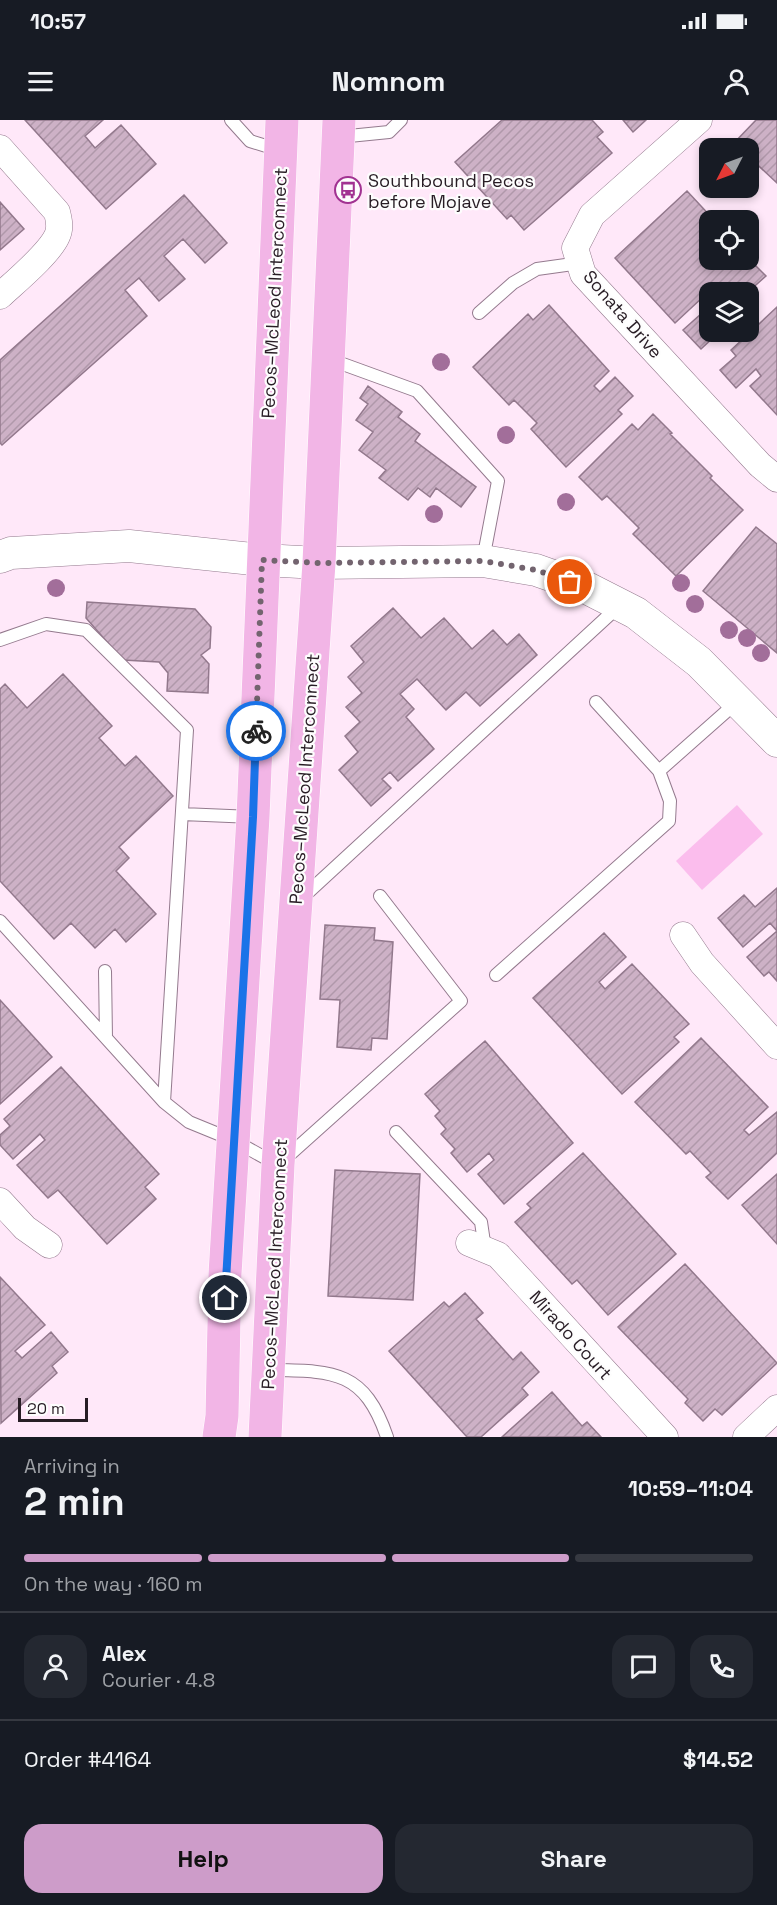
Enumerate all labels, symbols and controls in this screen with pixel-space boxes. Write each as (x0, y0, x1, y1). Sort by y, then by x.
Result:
text: 10:57 (30, 7, 86, 35)
text: Nomnom (332, 64, 445, 99)
icon: menu (24, 65, 57, 98)
icon: person (720, 65, 753, 98)
north arrow (699, 138, 759, 198)
map controls (699, 138, 759, 342)
street label: Pecos–McLeod Interconnect (256, 167, 292, 419)
place label: Southbound Pecos before Mojave (368, 169, 534, 213)
bus stop icon: Southbound Pecos before Mojave (333, 175, 363, 205)
button: locate (699, 210, 759, 270)
street label: Sonata Drive (578, 265, 668, 363)
button: layers (699, 282, 759, 342)
pin (544, 556, 595, 607)
icon: bag (553, 565, 586, 598)
street label: Pecos–McLeod Interconnect (284, 653, 324, 905)
courier (226, 701, 286, 761)
icon: bike (240, 715, 273, 748)
street label: Pecos–McLeod Interconnect (256, 1138, 292, 1390)
pin (199, 1272, 250, 1323)
icon: home (208, 1281, 241, 1314)
street label: Mirado Court (525, 1285, 617, 1385)
scale bar (18, 1395, 88, 1422)
text: 20 m (27, 1398, 65, 1419)
text: Arriving in (24, 1453, 120, 1479)
text: 10:59–11:04 (628, 1474, 753, 1502)
text: 2 min (24, 1477, 125, 1526)
text: On the way · 160 m (24, 1571, 202, 1597)
button: person (24, 1635, 87, 1698)
button: chat (612, 1635, 675, 1698)
button: phone (690, 1635, 753, 1698)
text: Alex (102, 1639, 147, 1667)
text: Courier · 4.8 (102, 1667, 215, 1693)
text: Order #4164 (24, 1745, 151, 1773)
text: $14.52 (683, 1745, 753, 1773)
button: Help (24, 1824, 383, 1893)
button: Share (395, 1824, 753, 1893)

